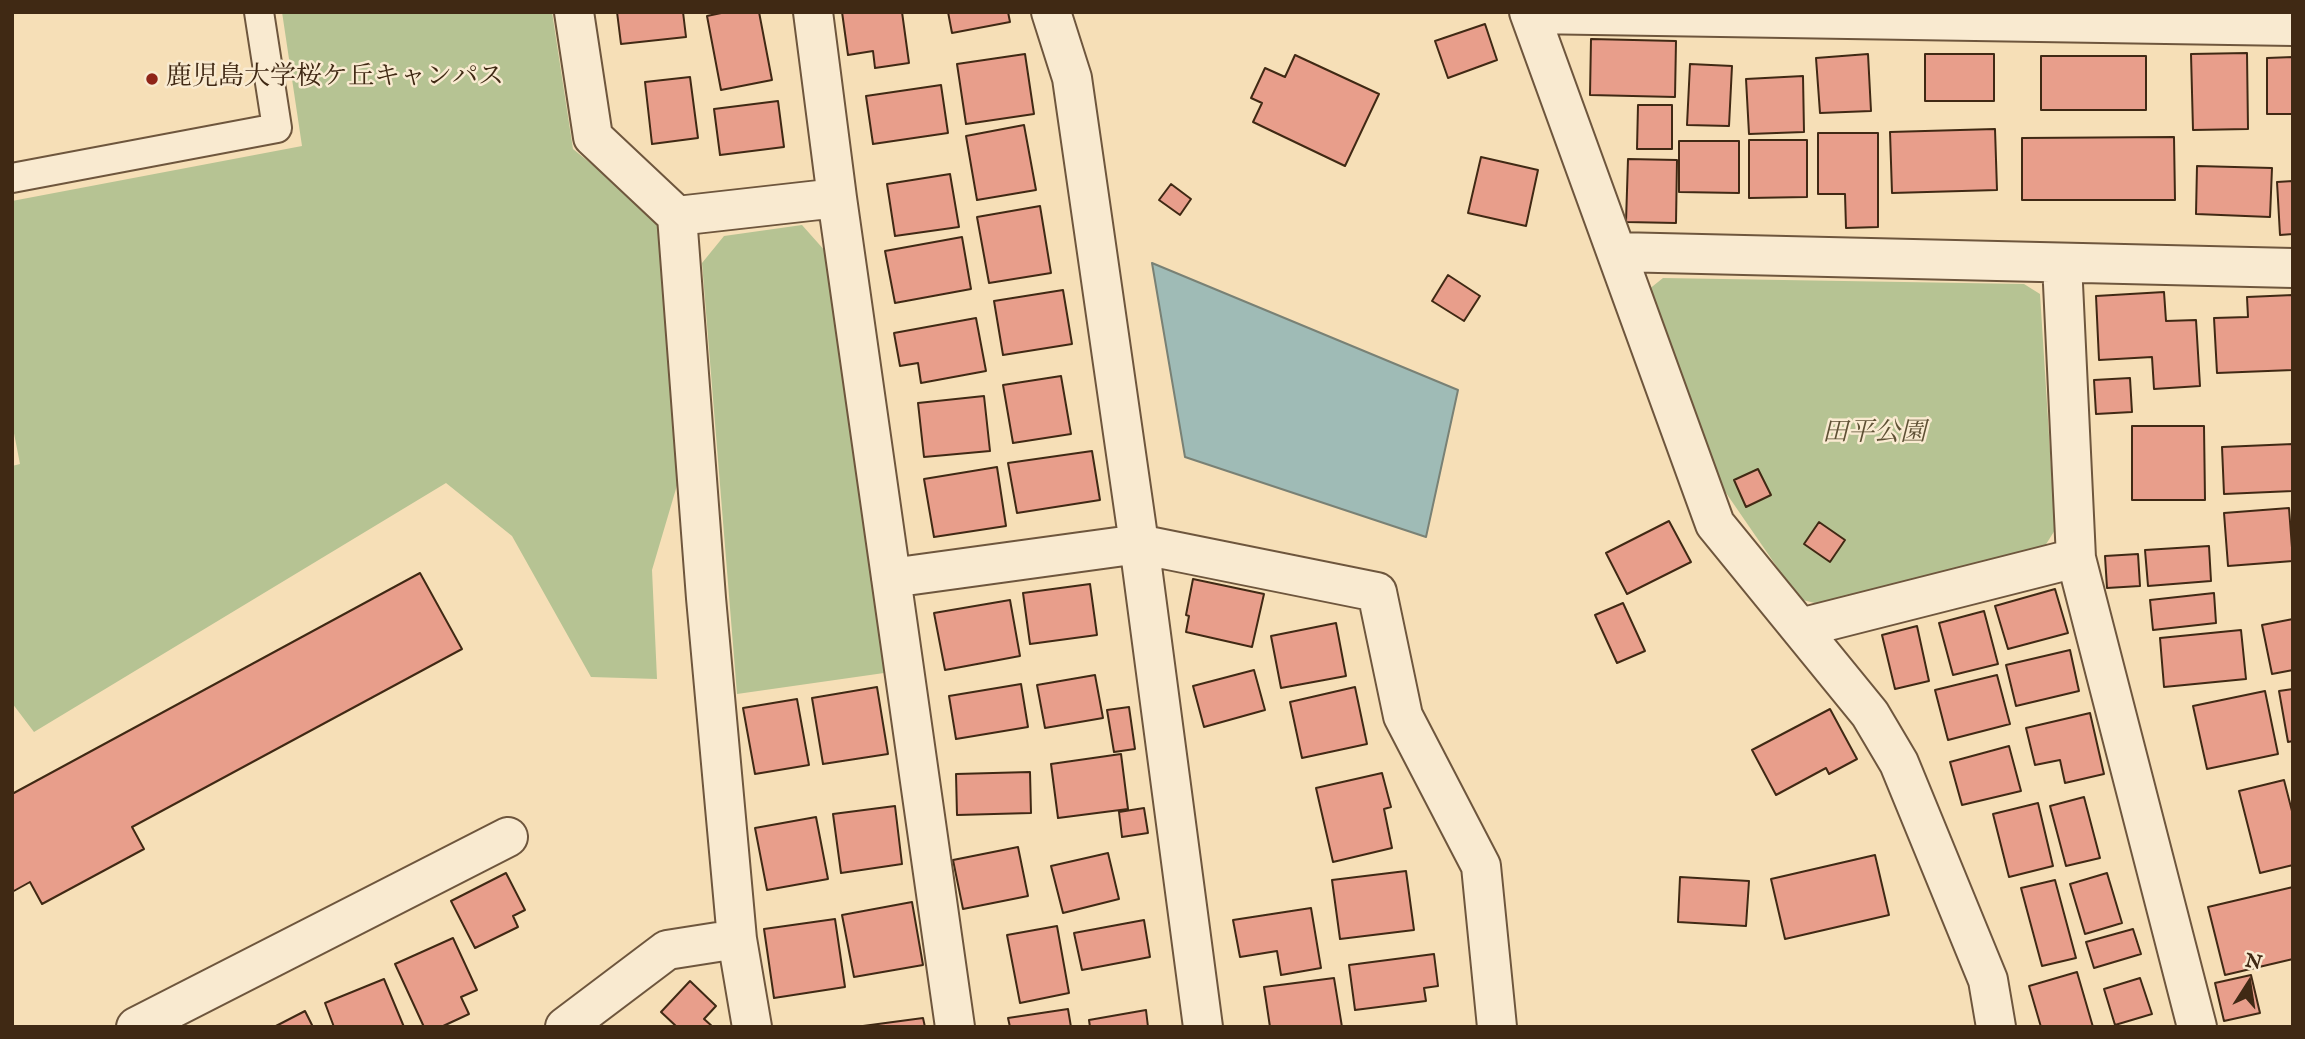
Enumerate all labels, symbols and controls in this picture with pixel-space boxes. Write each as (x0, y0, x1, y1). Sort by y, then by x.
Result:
place label: 鹿児島大学桜ケ丘キャンパス (166, 63, 504, 95)
marker: 鹿児島大学桜ケ丘キャンパス (144, 71, 160, 87)
park label: 田平公園 (1822, 419, 1926, 451)
north arrow (2214, 948, 2284, 1018)
text: N (2243, 949, 2264, 976)

